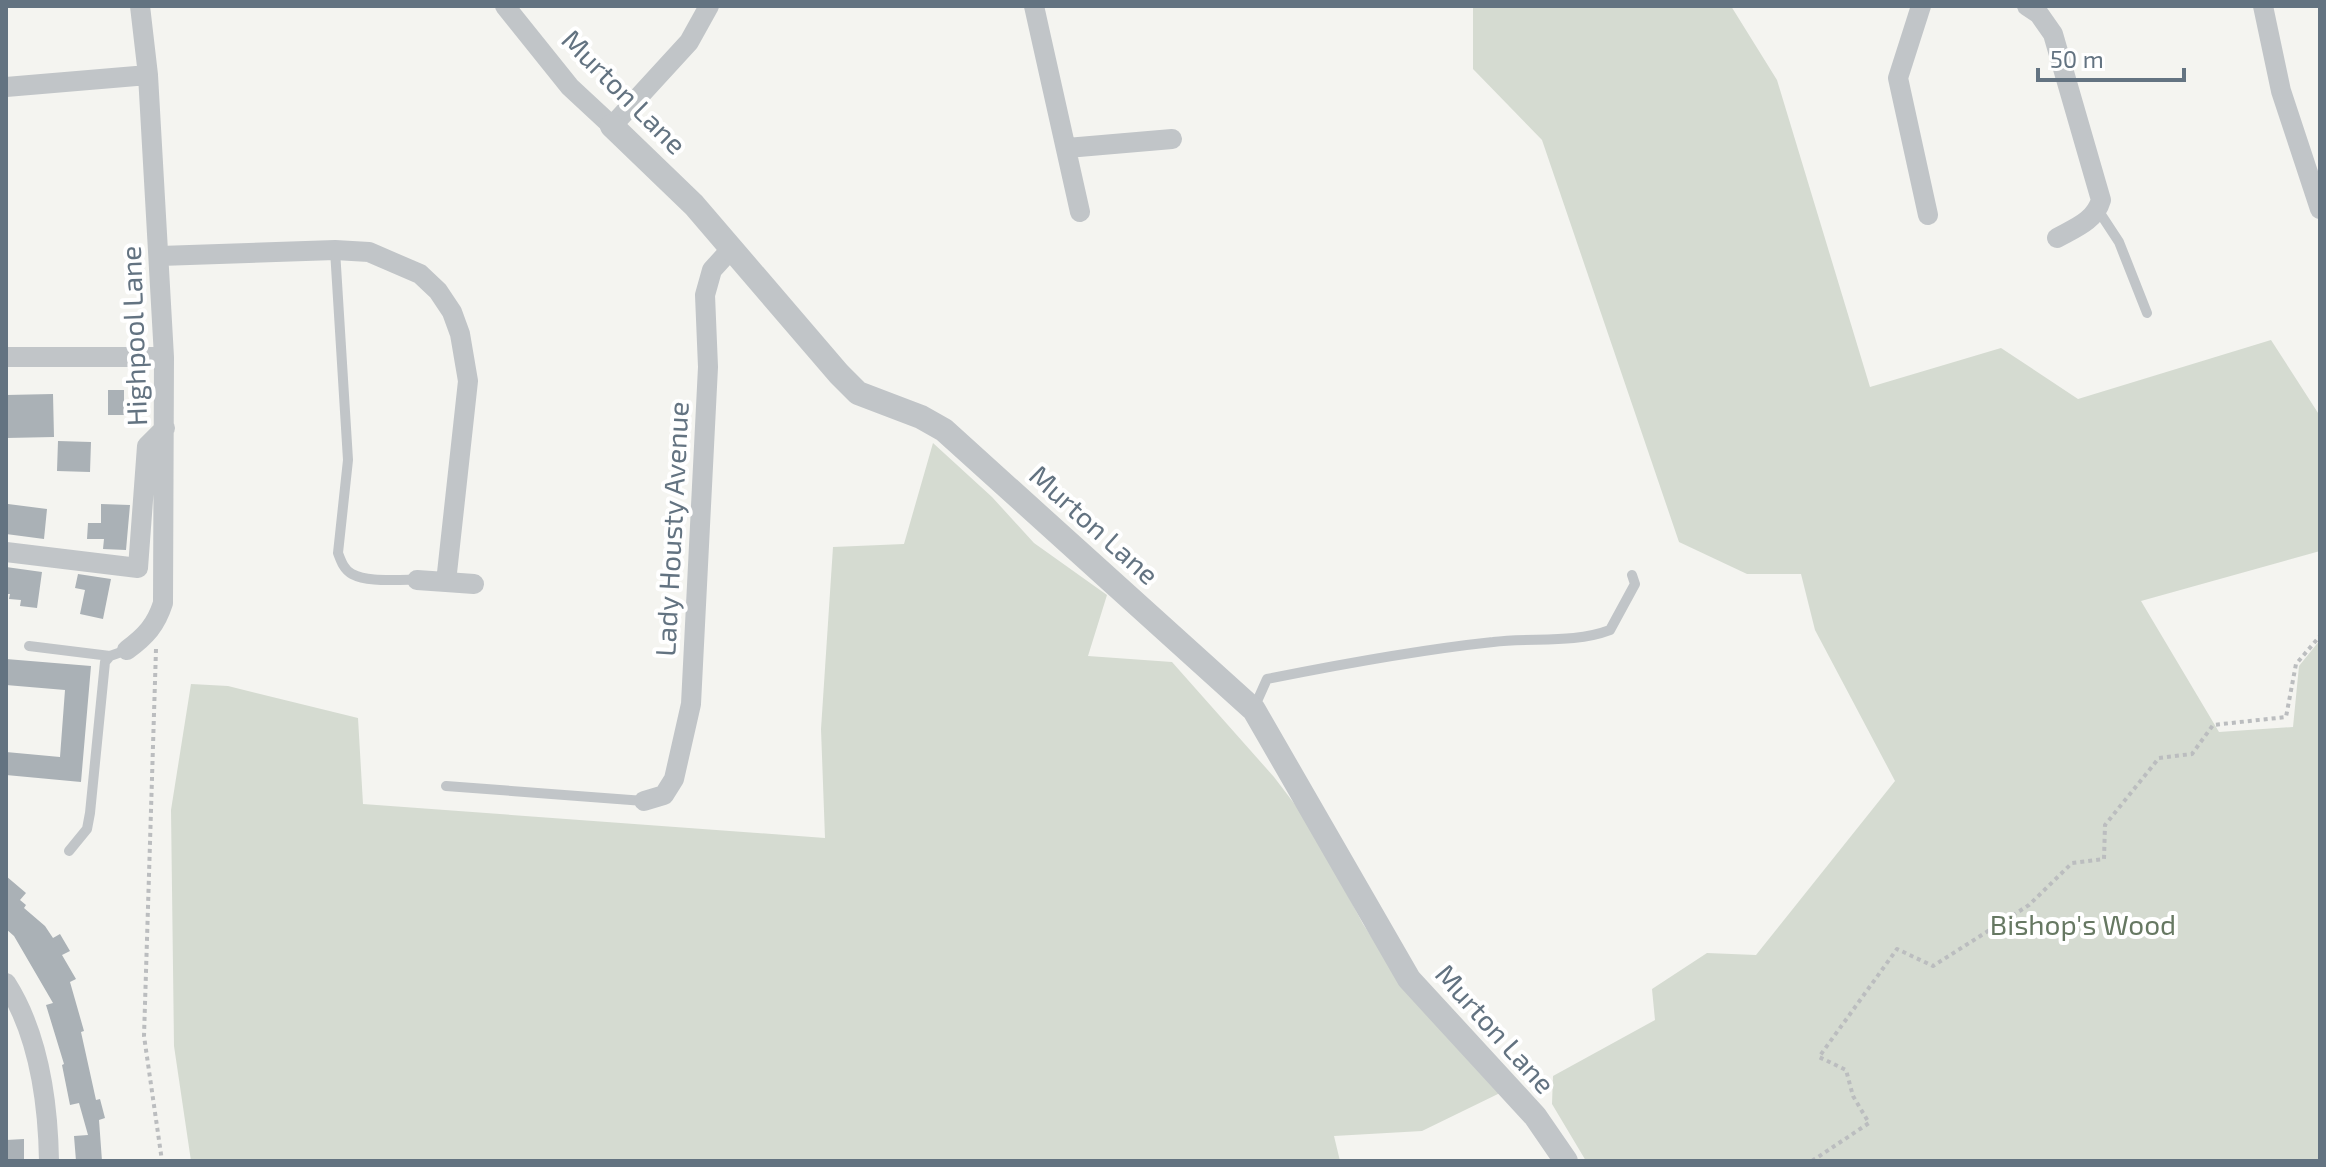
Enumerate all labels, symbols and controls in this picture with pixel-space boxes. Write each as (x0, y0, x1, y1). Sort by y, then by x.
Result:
street label: Murton Lane (555, 22, 694, 161)
scale bar (2038, 32, 2184, 82)
text: 50 m (2050, 44, 2104, 73)
street label: Highpool Lane (113, 245, 153, 427)
street label: Lady Housty Avenue (647, 401, 695, 657)
street label: Murton Lane (1023, 457, 1166, 591)
park label: Bishop's Wood (1990, 907, 2176, 941)
street label: Murton Lane (1429, 957, 1563, 1100)

